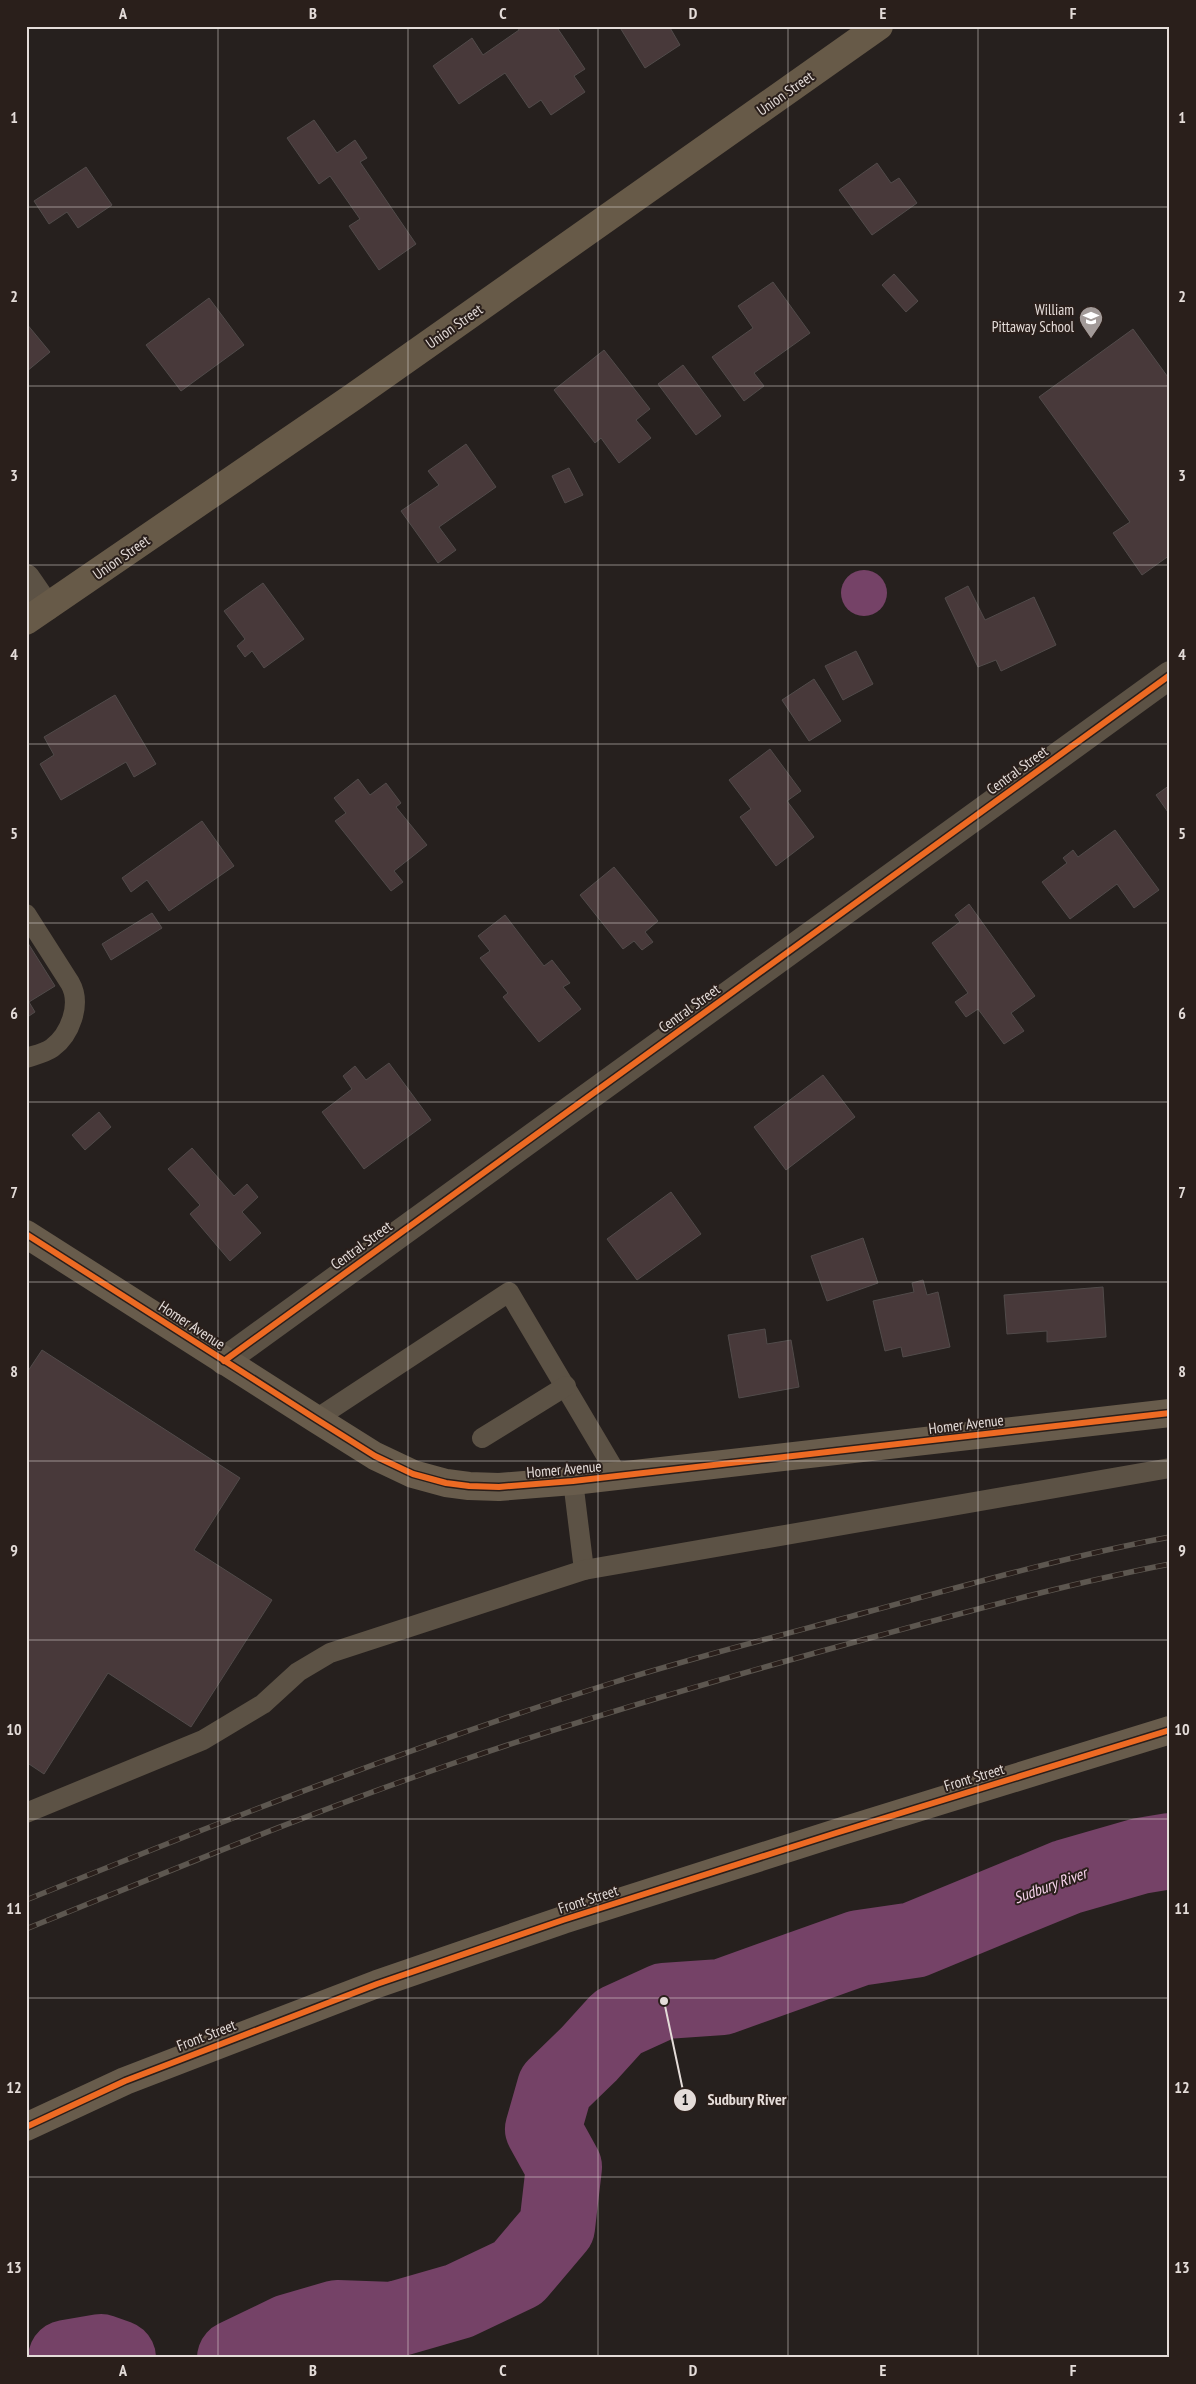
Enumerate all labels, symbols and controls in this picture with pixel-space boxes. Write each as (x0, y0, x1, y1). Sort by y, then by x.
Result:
text: A (118, 3, 128, 23)
text: B (309, 3, 317, 23)
text: C (499, 3, 507, 23)
text: D (689, 3, 698, 23)
text: E (880, 3, 887, 23)
text: F (1070, 3, 1077, 23)
street label: Union Street (753, 67, 817, 119)
text: 1 (10, 107, 18, 127)
text: 1 (1178, 107, 1186, 127)
text: 2 (10, 286, 18, 306)
text: 2 (1178, 286, 1186, 306)
street label: Union Street (422, 300, 486, 352)
place label: William Pittaway School (992, 300, 1074, 336)
school or university icon: William Pittaway School (1078, 305, 1104, 339)
text: 3 (10, 465, 18, 485)
text: 3 (1178, 465, 1186, 485)
street label: Union Street (89, 531, 153, 583)
text: 4 (10, 644, 18, 664)
text: 4 (1178, 644, 1186, 664)
street label: Central Street (983, 741, 1051, 799)
text: 5 (10, 823, 18, 843)
text: 5 (1178, 823, 1186, 843)
street label: Central Street (655, 979, 723, 1037)
text: 6 (10, 1003, 18, 1023)
text: 6 (1178, 1003, 1186, 1023)
text: 7 (10, 1182, 18, 1202)
text: 7 (1178, 1182, 1186, 1202)
street label: Central Street (327, 1216, 395, 1274)
street label: Homer Avenue (155, 1297, 229, 1353)
text: 8 (10, 1361, 18, 1381)
text: 8 (1178, 1361, 1186, 1381)
street label: Homer Avenue (927, 1410, 1005, 1438)
street label: Homer Avenue (526, 1456, 602, 1482)
text: 9 (10, 1540, 18, 1560)
text: 9 (1178, 1540, 1186, 1560)
text: 10 (6, 1719, 22, 1739)
text: 10 (1174, 1719, 1190, 1739)
street label: Front Street (942, 1759, 1006, 1795)
water label: Sudbury River (1011, 1862, 1092, 1907)
street label: Front Street (556, 1880, 620, 1918)
text: 11 (6, 1898, 22, 1918)
text: 11 (1174, 1898, 1190, 1918)
street label: Front Street (174, 2015, 238, 2055)
text: 12 (6, 2077, 22, 2097)
text: 12 (1174, 2077, 1190, 2097)
callout: Sudbury River (672, 2084, 796, 2115)
text: Sudbury River (708, 2089, 787, 2109)
text: 1 (681, 2090, 689, 2109)
text: 13 (6, 2257, 22, 2277)
text: 13 (1174, 2257, 1190, 2277)
text: A (118, 2360, 128, 2380)
text: B (309, 2360, 317, 2380)
text: C (499, 2360, 507, 2380)
text: D (689, 2360, 698, 2380)
text: E (880, 2360, 887, 2380)
text: F (1070, 2360, 1077, 2380)

